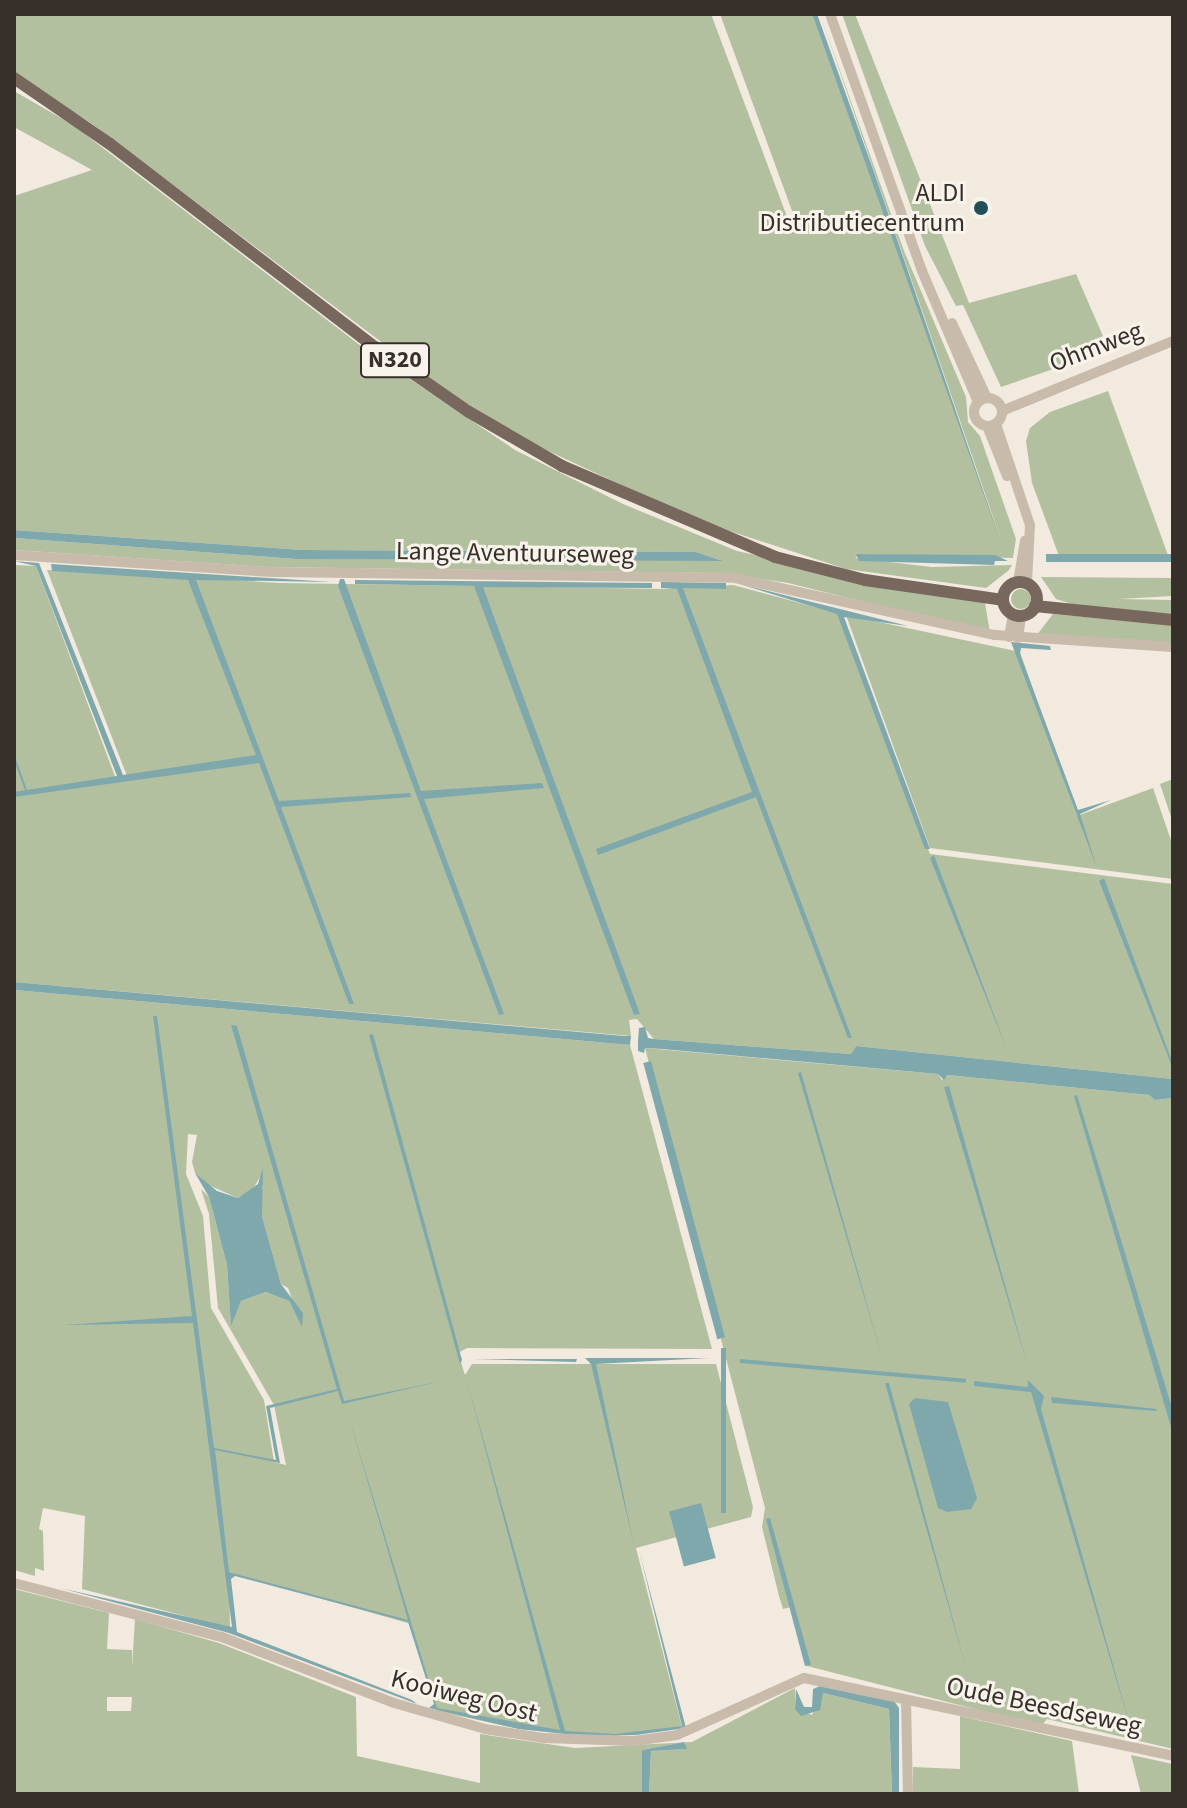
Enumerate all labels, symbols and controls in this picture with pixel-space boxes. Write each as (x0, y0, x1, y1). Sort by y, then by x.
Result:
place label: ALDI Distributiecentrum (760, 177, 965, 238)
marker: ALDI Distributiecentrum (972, 199, 990, 217)
street label: Ohmweg (1045, 315, 1147, 379)
road number: N320 (359, 340, 431, 380)
street label: Lange Aventuurseweg (396, 535, 634, 571)
street label: Kooiweg Oost (388, 1663, 540, 1729)
street label: Oude Beesdseweg (944, 1670, 1144, 1742)

